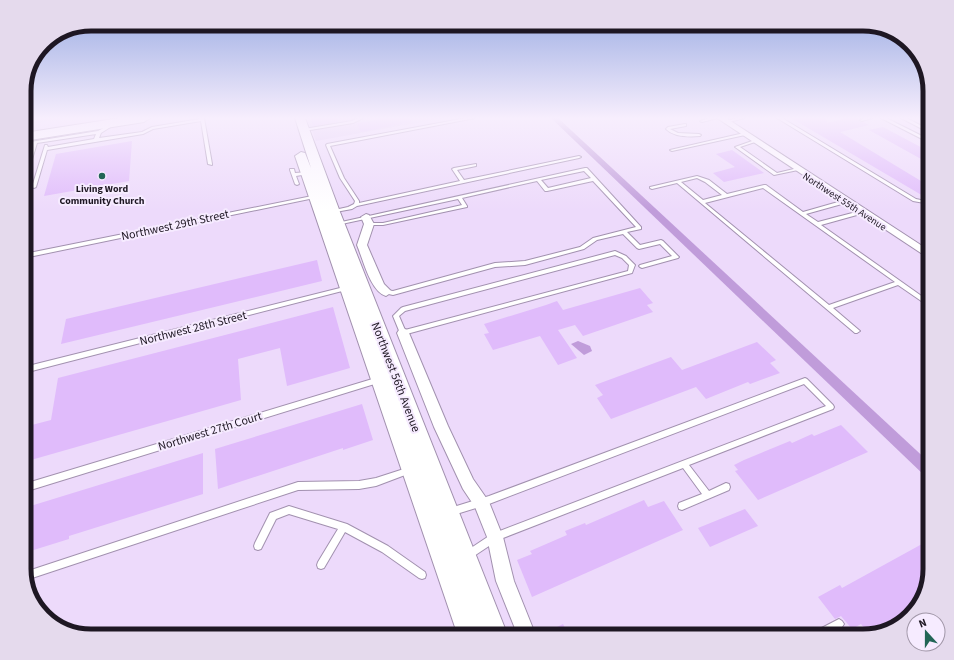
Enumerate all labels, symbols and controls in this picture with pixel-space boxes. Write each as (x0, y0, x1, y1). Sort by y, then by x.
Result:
street label: Northwest 55th Avenue (800, 169, 889, 234)
marker: Living Word Community Church (97, 171, 107, 181)
place label: Living Word Community Church (59, 182, 145, 208)
street label: Northwest 29th Street (120, 206, 231, 245)
street label: Northwest 28th Street (138, 307, 248, 350)
street label: Northwest 56th Avenue (367, 320, 424, 435)
street label: Northwest 27th Court (156, 408, 264, 455)
north arrow (906, 612, 946, 652)
text: N (916, 615, 929, 631)

